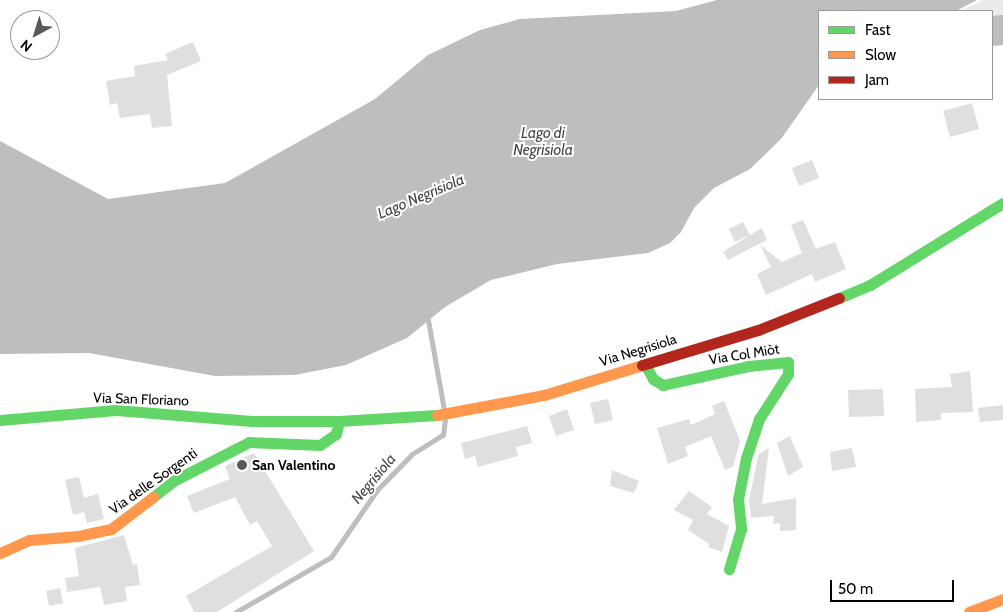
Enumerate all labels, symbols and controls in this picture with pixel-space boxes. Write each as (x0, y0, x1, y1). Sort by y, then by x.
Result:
north arrow (10, 10, 60, 60)
legend (818, 10, 993, 100)
text: Fast (865, 21, 890, 39)
text: N (17, 36, 36, 56)
text: Slow (865, 46, 896, 64)
text: Jam (865, 71, 889, 89)
water label: Lago di Negrisiola (513, 124, 573, 159)
water label: Lago Negrisiola (375, 171, 467, 223)
street label: Via Negrisiola (597, 330, 679, 370)
street label: Via Col Miòt (708, 340, 780, 368)
street label: Via San Floriano (93, 389, 189, 409)
street label: Via delle Sorgenti (106, 444, 200, 518)
water label: Negrisiola (348, 450, 400, 508)
place label: San Valentino (252, 457, 335, 473)
marker: San Valentino (236, 459, 248, 471)
scale bar (833, 570, 957, 602)
text: 50 m (838, 580, 873, 598)

